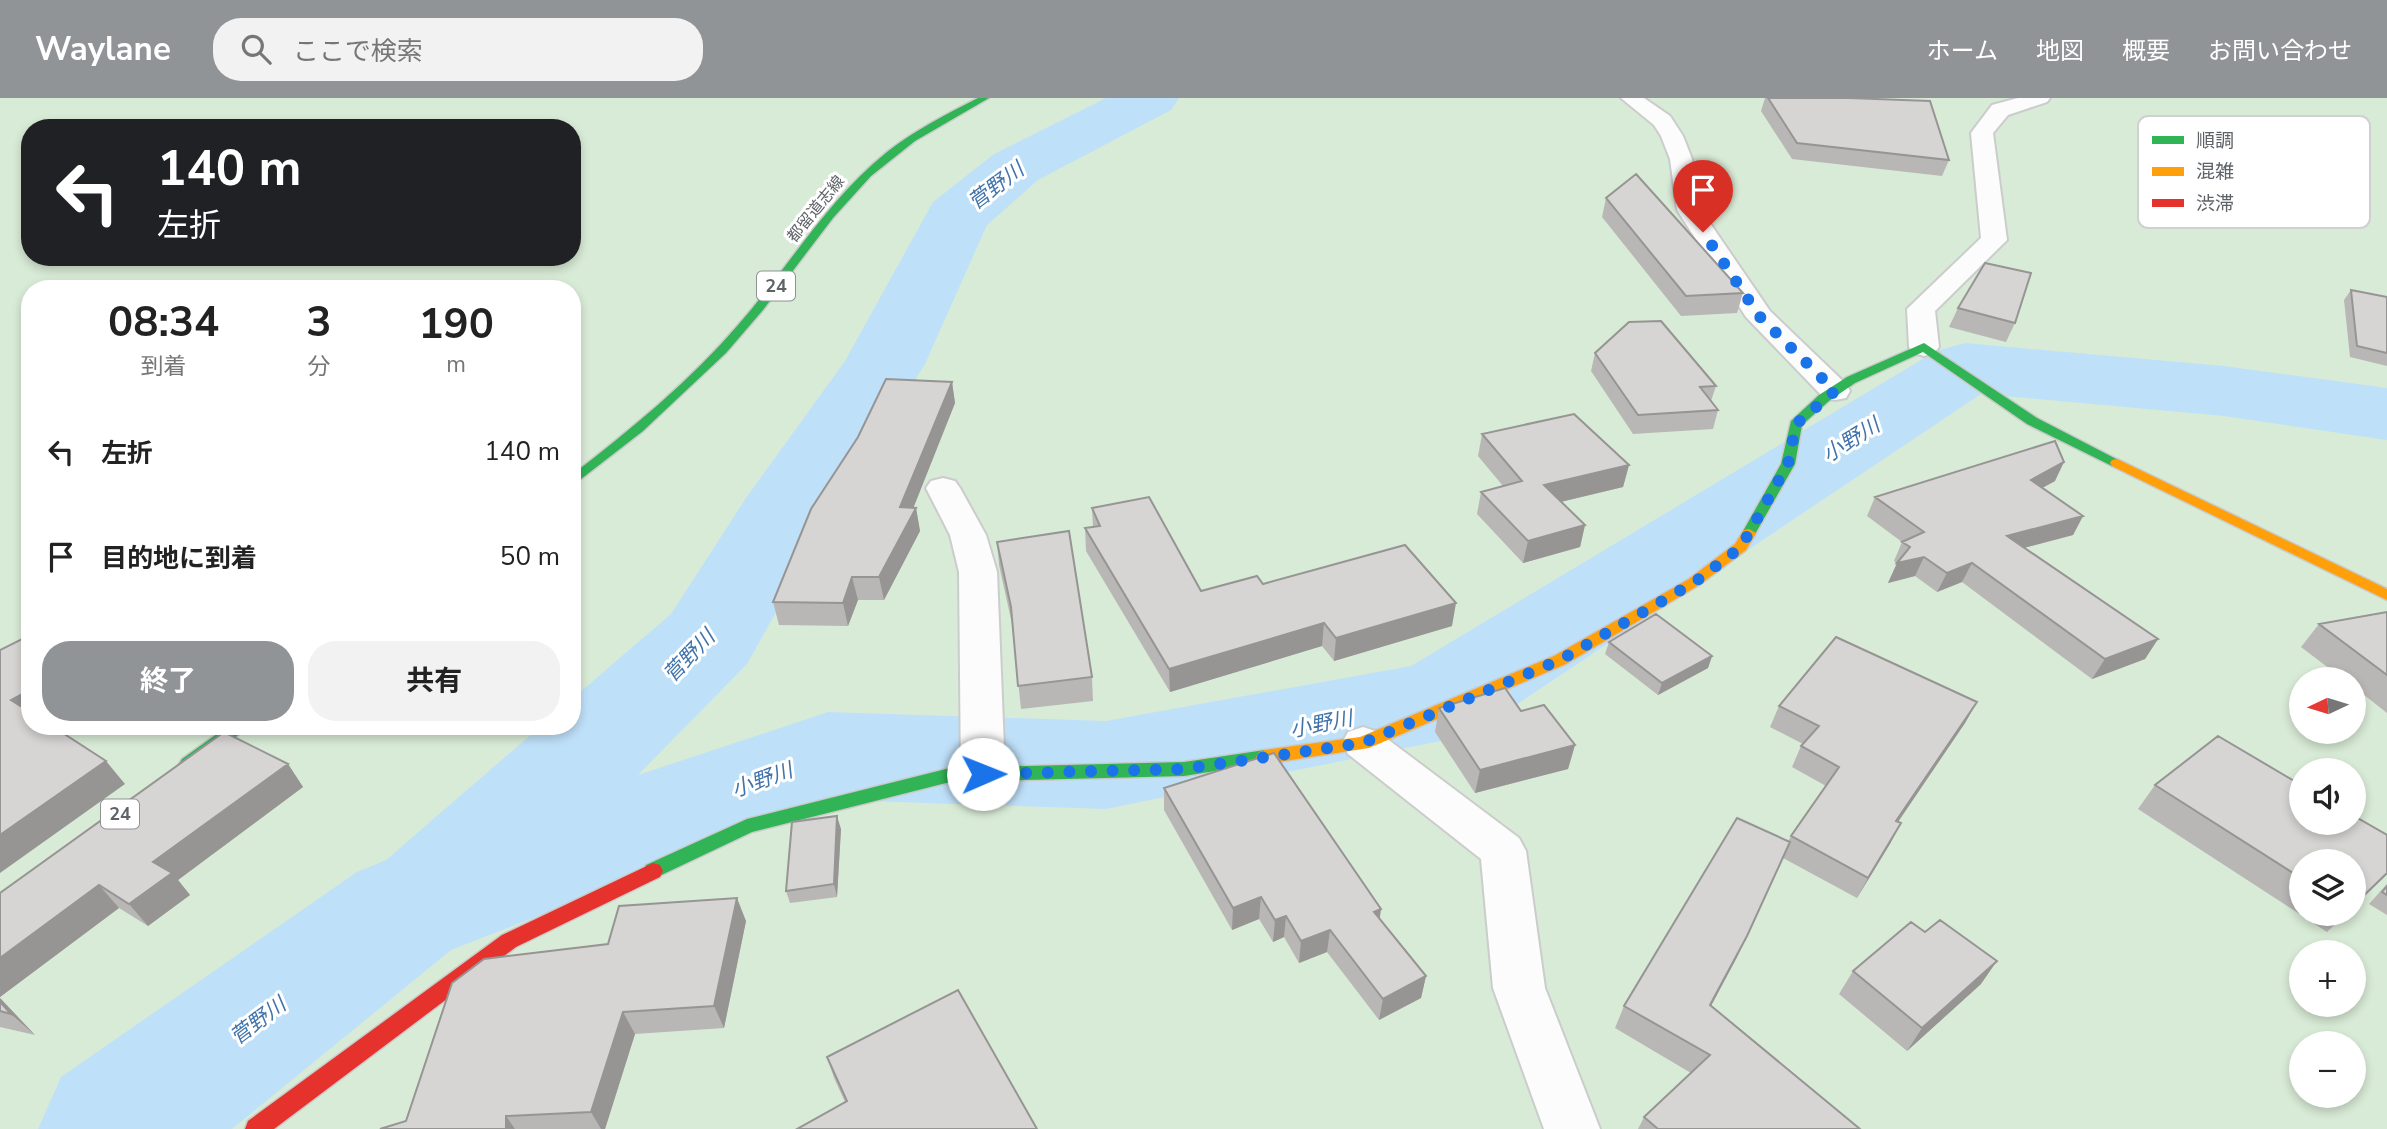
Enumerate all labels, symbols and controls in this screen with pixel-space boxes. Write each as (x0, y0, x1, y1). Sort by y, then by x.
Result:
search box (213, 18, 703, 81)
text: Waylane (35, 27, 171, 72)
icon: search (237, 30, 275, 68)
text: ここで検索 (293, 34, 423, 69)
text: ホーム (1927, 35, 1998, 67)
text: 地図 (2036, 35, 2084, 67)
text: 概要 (2122, 35, 2170, 67)
text: お問い合わせ (2208, 35, 2352, 67)
legend (2138, 116, 2370, 228)
text: 順調 (2196, 128, 2234, 154)
text: 140 m (157, 135, 301, 202)
icon: left (42, 147, 133, 238)
water label: 菅野川 (962, 155, 1031, 216)
text: 混雑 (2196, 159, 2234, 185)
pin (1673, 160, 1733, 232)
street label: 都留道志線 (782, 171, 850, 247)
icon: arrive (1684, 171, 1722, 209)
text: 渋滞 (2196, 191, 2234, 217)
text: 左折 (157, 204, 221, 247)
road number: 24 (757, 272, 795, 300)
text: 08:34 (108, 294, 219, 351)
text: 3 (306, 294, 331, 351)
text: 190 (418, 296, 494, 353)
text: m (446, 349, 466, 380)
text: 到着 (141, 351, 187, 382)
text: 分 (307, 351, 330, 382)
water label: 小野川 (1817, 410, 1887, 469)
icon: left (42, 433, 80, 471)
text: 140 m (484, 434, 560, 469)
text: 左折 (101, 436, 153, 471)
icon: arrive (42, 538, 80, 576)
text: 50 m (500, 539, 560, 574)
text: 目的地に到着 (101, 541, 257, 576)
water label: 菅野川 (657, 622, 722, 688)
button: 終了 (42, 641, 294, 721)
button: 共有 (308, 641, 560, 721)
north arrow (2289, 667, 2366, 744)
map controls (2289, 667, 2366, 1108)
water label: 小野川 (1287, 704, 1357, 744)
position arrow (946, 737, 1020, 811)
water label: 小野川 (728, 755, 798, 804)
button: sound (2289, 758, 2366, 835)
road number: 24 (101, 800, 139, 828)
button: layers (2289, 849, 2366, 926)
button: + (2289, 940, 2366, 1017)
water label: 菅野川 (224, 990, 293, 1051)
button: − (2289, 1031, 2366, 1108)

